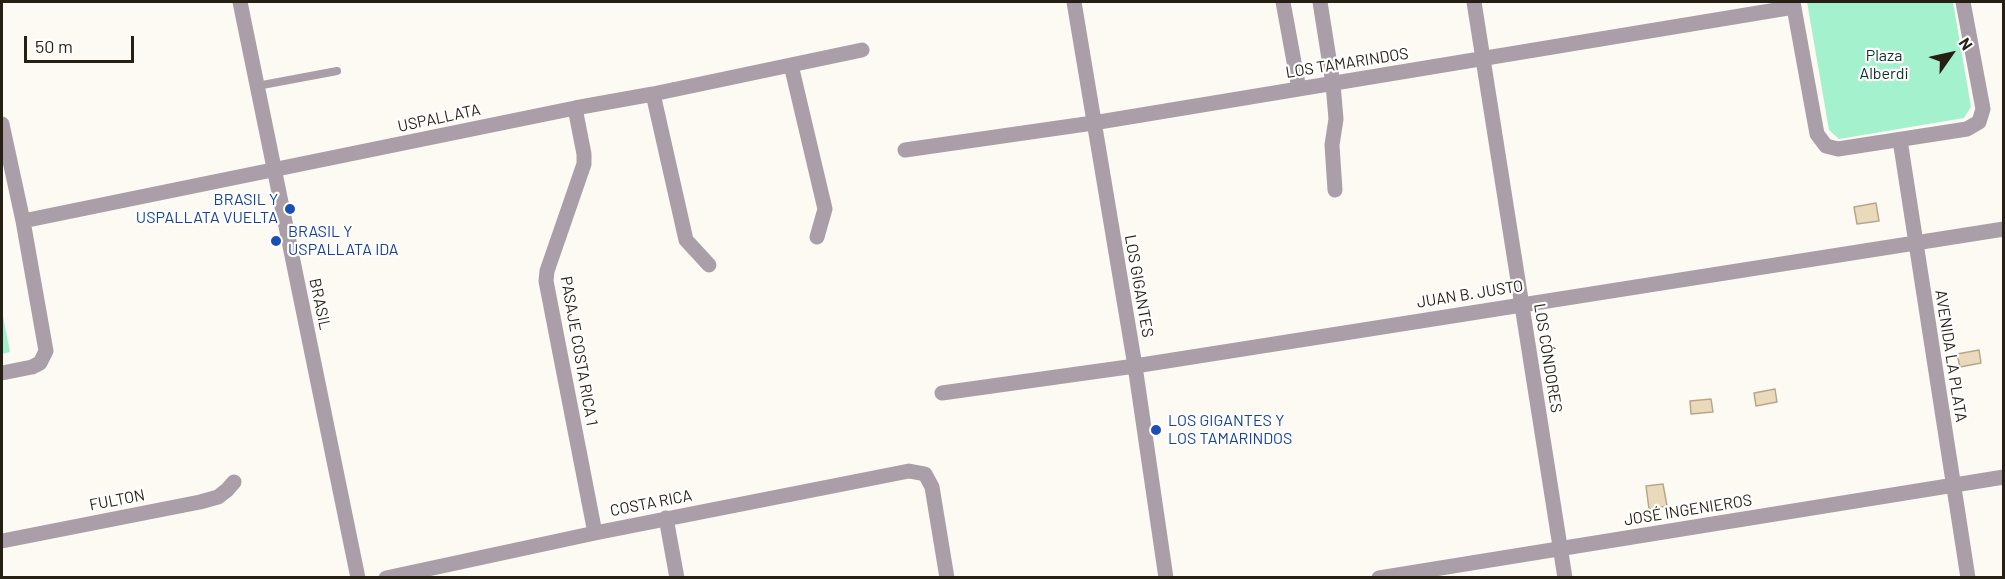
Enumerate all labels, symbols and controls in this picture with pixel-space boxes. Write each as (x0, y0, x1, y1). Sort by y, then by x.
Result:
scale bar (27, 24, 136, 62)
north arrow (1921, 24, 1981, 84)
text: N (1955, 34, 1977, 53)
text: 50 m (35, 35, 73, 57)
street label: LOS TAMARINDOS (1284, 44, 1410, 82)
park label: Plaza Alberdi (1859, 46, 1909, 84)
street label: USPALLATA (396, 100, 482, 136)
place label: BRASIL Y USPALLATA VUELTA (136, 190, 278, 228)
marker: BRASIL Y USPALLATA VUELTA (283, 202, 297, 216)
place label: BRASIL Y USPALLATA IDA (288, 222, 399, 260)
street label: LOS GIGANTES (1121, 233, 1157, 339)
marker: BRASIL Y USPALLATA IDA (269, 234, 283, 248)
street label: PASAJE COSTA RICA 1 (556, 275, 602, 427)
street label: JUAN B. JUSTO (1415, 276, 1525, 312)
street label: BRASIL (305, 277, 335, 331)
street label: AVENIDA LA PLATA (1931, 288, 1971, 424)
street label: LOS CÓNDORES (1530, 302, 1566, 414)
place label: LOS GIGANTES Y LOS TAMARINDOS (1168, 411, 1292, 449)
marker: LOS GIGANTES Y LOS TAMARINDOS (1149, 423, 1163, 437)
street label: FULTON (88, 485, 146, 515)
street label: COSTA RICA (608, 486, 694, 520)
street label: JOSÉ INGENIEROS (1623, 490, 1753, 530)

